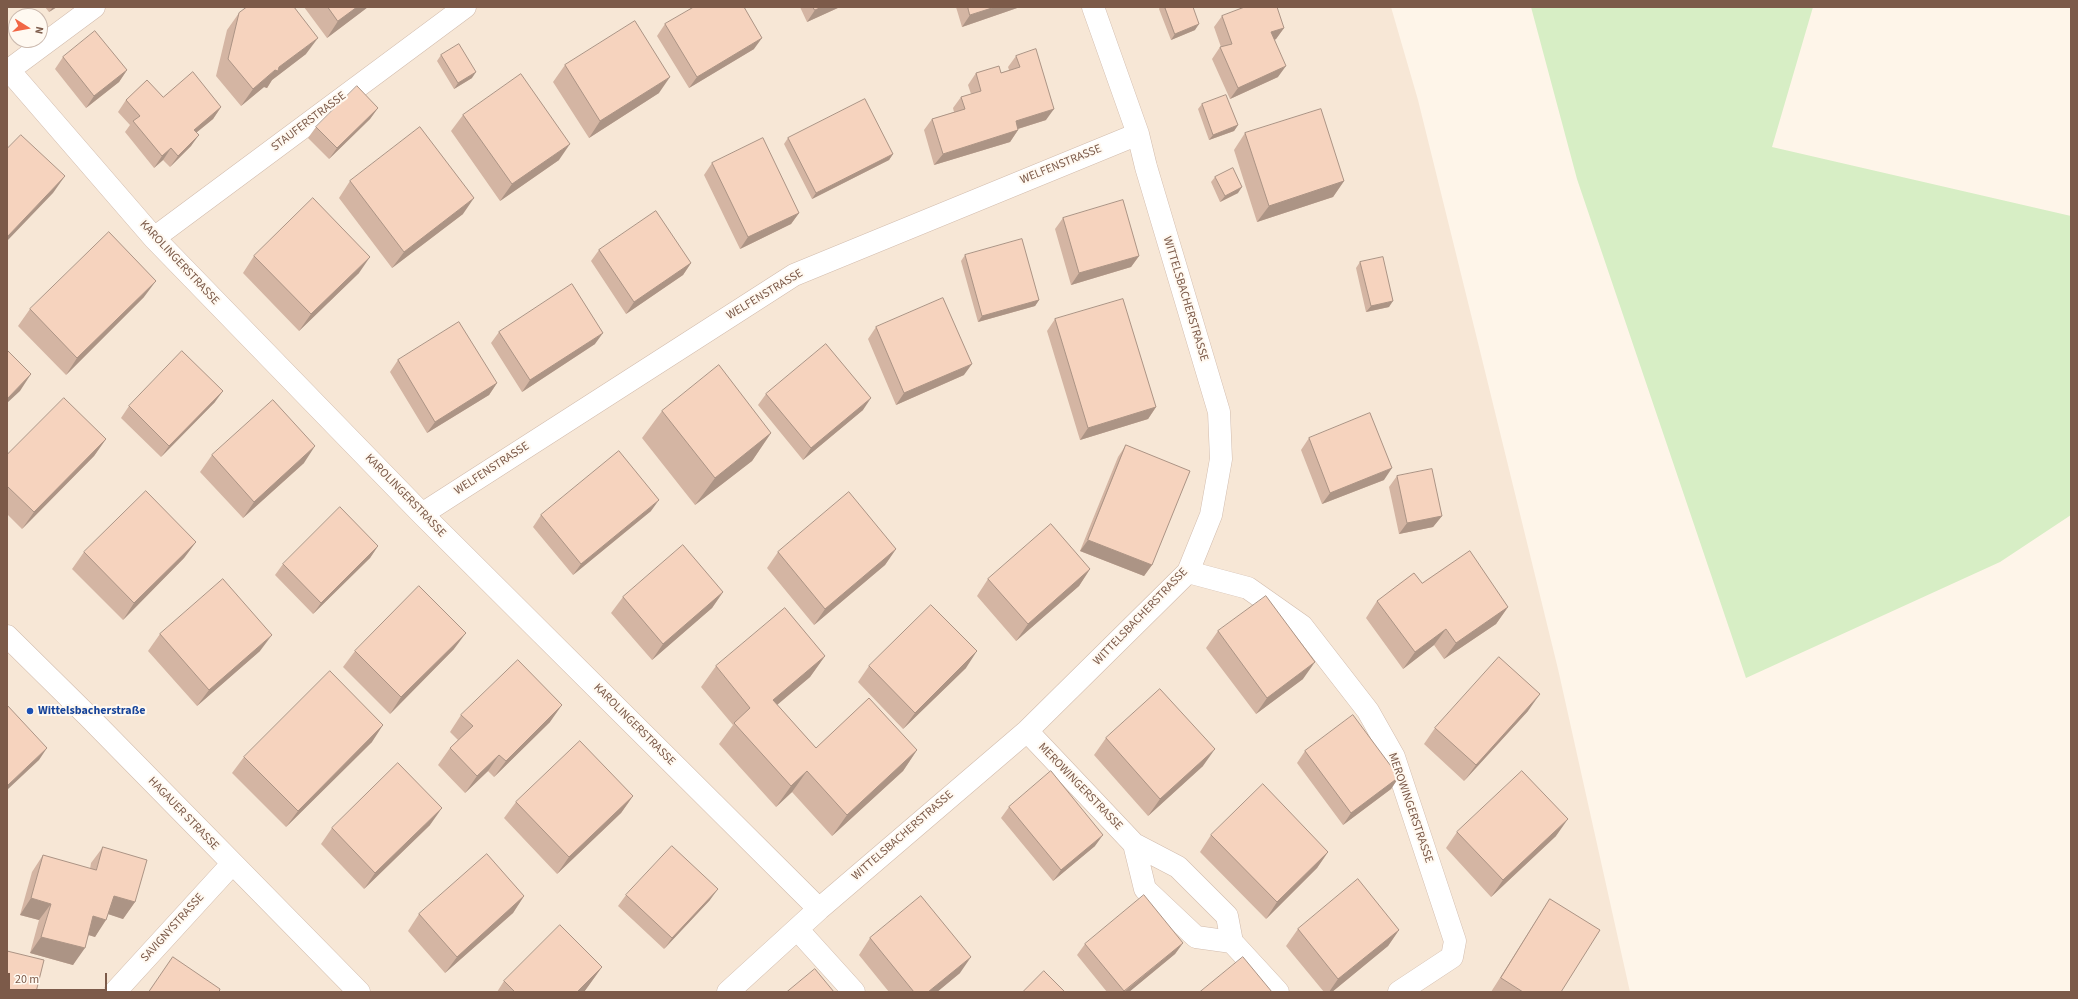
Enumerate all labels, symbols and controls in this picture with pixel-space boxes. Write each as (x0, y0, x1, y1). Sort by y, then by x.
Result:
north arrow (8, 8, 48, 48)
text: N (31, 25, 47, 35)
street label: STAUFERSTRASSE (269, 89, 349, 155)
street label: WELFENSTRASSE (1018, 142, 1104, 188)
street label: KAROLINGERSTRASSE (136, 218, 222, 308)
street label: WITTELSBACHERSTRASSE (1159, 235, 1211, 363)
street label: WELFENSTRASSE (724, 267, 806, 323)
street label: WELFENSTRASSE (452, 439, 532, 499)
street label: KAROLINGERSTRASSE (362, 451, 448, 541)
street label: WITTELSBACHERSTRASSE (1091, 565, 1191, 669)
street label: KAROLINGERSTRASSE (590, 681, 678, 769)
place label: Wittelsbacherstraße (38, 704, 145, 718)
marker: Wittelsbacherstraße (25, 706, 35, 716)
street label: MEROWINGERSTRASSE (1035, 740, 1125, 834)
street label: MEROWINGERSTRASSE (1384, 751, 1436, 865)
street label: HAGAUER STRASSE (144, 774, 222, 854)
street label: WITTELSBACHERSTRASSE (849, 788, 957, 884)
street label: SAVIGNYSTRASSE (138, 891, 208, 965)
scale bar (10, 965, 109, 991)
text: 20 m (15, 971, 39, 988)

